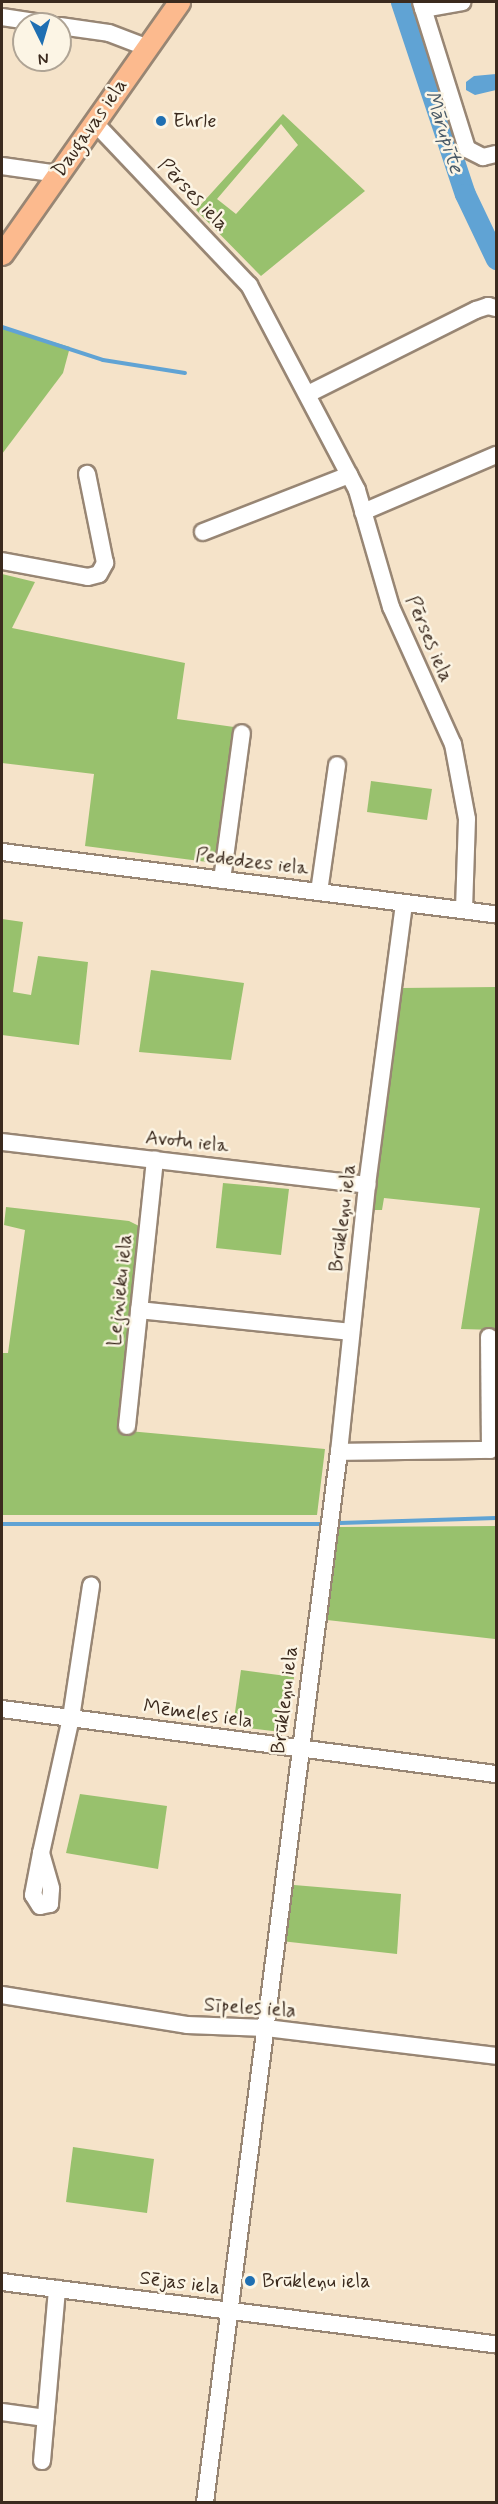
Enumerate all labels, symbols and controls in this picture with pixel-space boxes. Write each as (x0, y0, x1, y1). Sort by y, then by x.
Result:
north arrow (12, 12, 72, 72)
text: N (37, 48, 50, 69)
street label: Daugavas iela (47, 74, 133, 182)
water label: Mārupīte (419, 88, 469, 176)
place label: Ehrle (173, 109, 217, 133)
marker: Ehrle (154, 114, 168, 128)
street label: Pērses iela (152, 153, 234, 237)
street label: Pērses iela (400, 592, 458, 686)
street label: Pededzes iela (194, 843, 310, 881)
street label: Avotu iela (144, 1126, 230, 1158)
street label: Brūkleņu iela (324, 1162, 362, 1274)
street label: Lejnieku iela (102, 1232, 138, 1348)
street label: Brūkleņu iela (266, 1644, 304, 1756)
street label: Mēmeles iela (141, 1694, 255, 1734)
street label: Sīpeles iela (202, 1993, 298, 2023)
street label: Sējas iela (138, 2266, 222, 2300)
place label: Brūkleņu iela (262, 2269, 372, 2293)
marker: Brūkleņu iela (243, 2274, 257, 2288)

